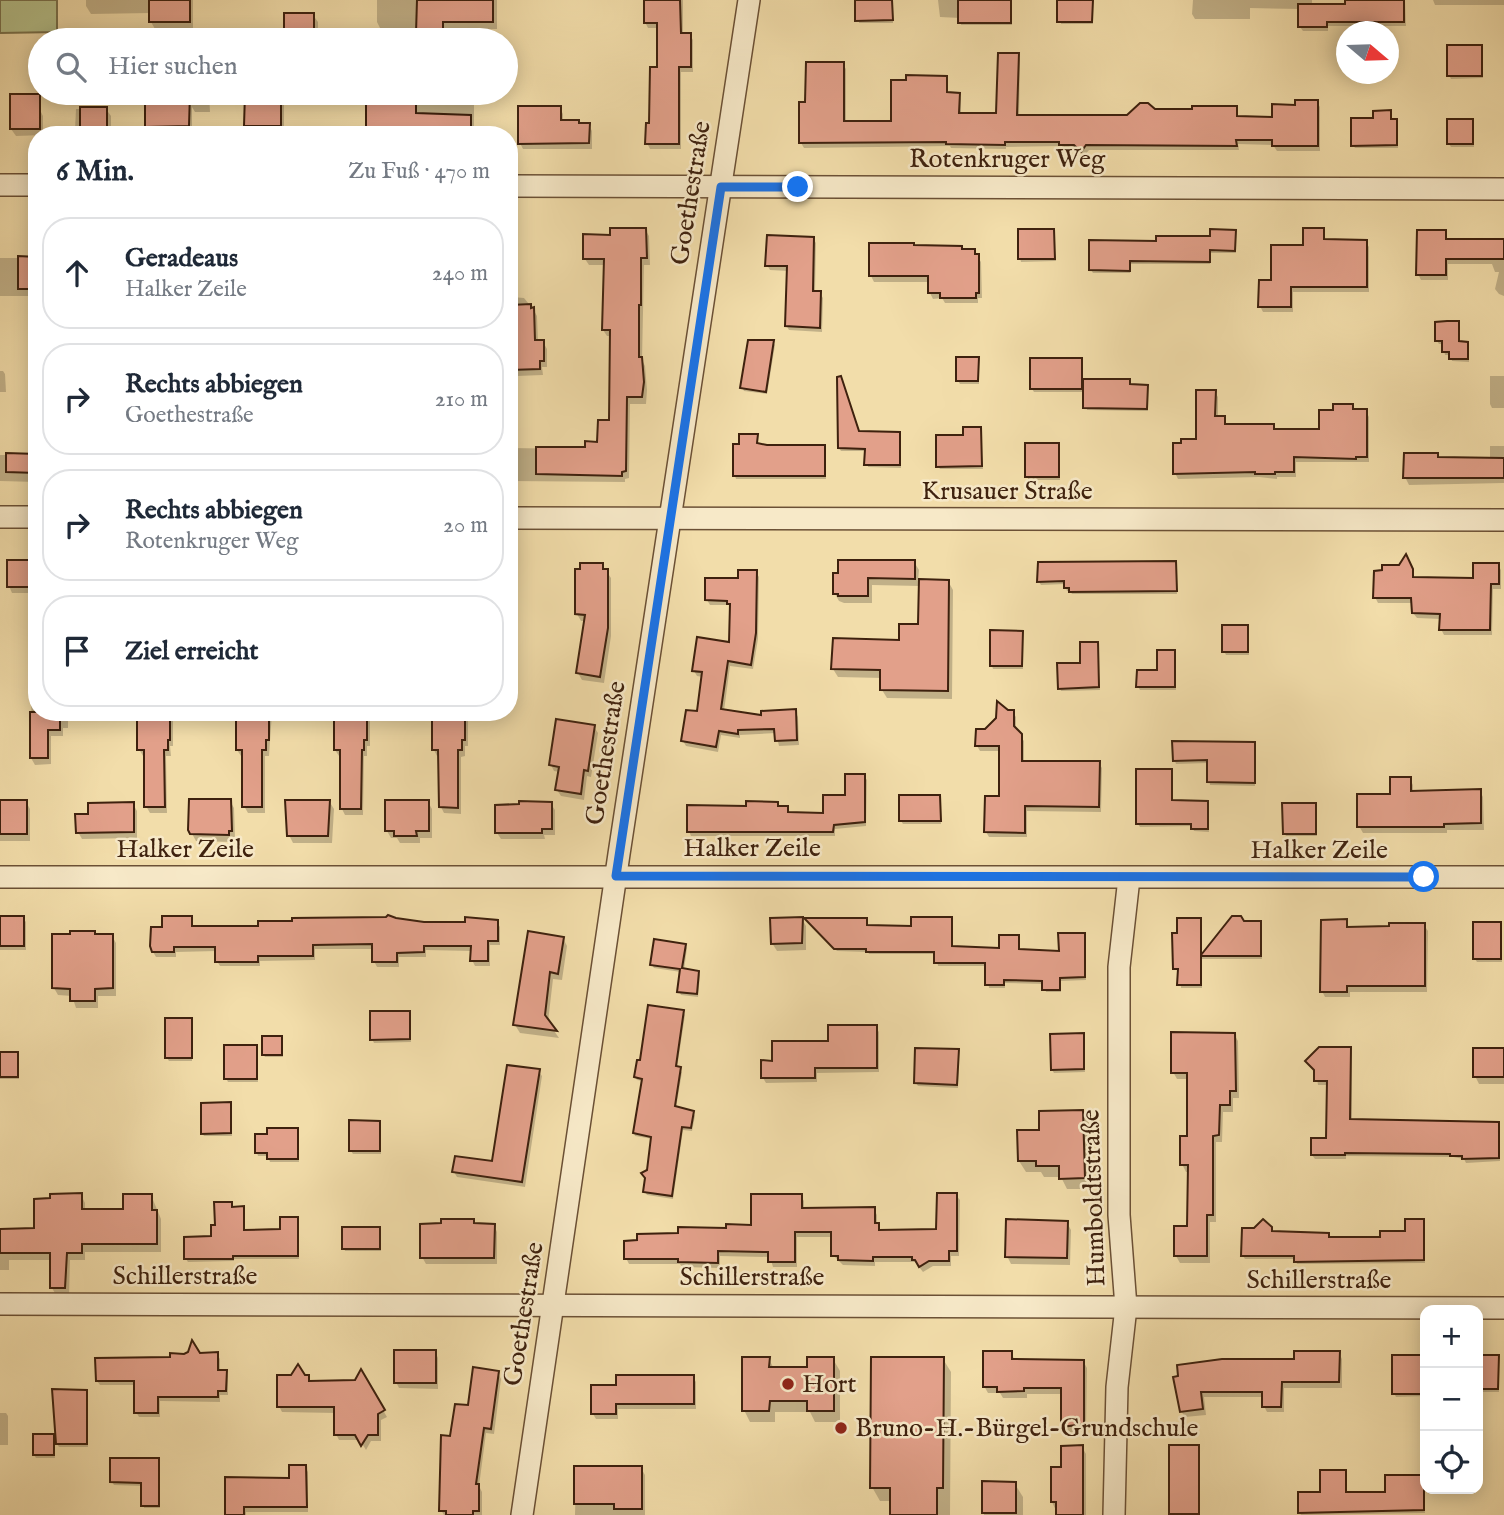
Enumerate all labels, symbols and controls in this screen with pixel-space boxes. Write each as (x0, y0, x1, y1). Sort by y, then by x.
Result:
north arrow (1336, 21, 1399, 84)
search box (28, 28, 518, 105)
icon: search (52, 48, 90, 86)
text: Hier suchen (108, 50, 238, 83)
street label: Goethestraße (663, 119, 719, 267)
street label: Rotenkruger Weg (909, 143, 1106, 176)
text: 6 Min. (56, 153, 134, 191)
text: Zu Fuß · 470 m (348, 157, 490, 186)
route end (782, 171, 813, 202)
text: Geradeaus (125, 242, 238, 275)
icon: ahead (58, 254, 96, 292)
text: 240 m (432, 259, 488, 288)
text: Halker Zeile (125, 275, 247, 304)
text: Rechts abbiegen (125, 368, 303, 401)
icon: right (58, 380, 96, 418)
text: 210 m (435, 385, 488, 414)
text: Goethestraße (125, 401, 254, 430)
street label: Krusauer Straße (921, 475, 1093, 508)
text: Rechts abbiegen (125, 494, 303, 527)
icon: right (58, 506, 96, 544)
text: 20 m (443, 511, 488, 540)
text: Rotenkruger Weg (125, 527, 298, 556)
icon: arrive (58, 632, 96, 670)
text: Ziel erreicht (125, 635, 258, 668)
street label: Goethestraße (578, 679, 634, 827)
street label: Halker Zeile (683, 832, 821, 865)
street label: Halker Zeile (116, 833, 254, 866)
street label: Halker Zeile (1250, 834, 1388, 867)
route start (1408, 861, 1439, 892)
street label: Humboldtstraße (1074, 1109, 1114, 1287)
street label: Goethestraße (496, 1240, 552, 1388)
street label: Schillerstraße (112, 1260, 258, 1293)
street label: Schillerstraße (679, 1261, 825, 1294)
street label: Schillerstraße (1246, 1264, 1392, 1297)
map controls (1420, 1305, 1483, 1494)
button: + (1420, 1305, 1483, 1368)
place label: Hort (802, 1368, 856, 1401)
button: − (1420, 1368, 1483, 1431)
marker: Hort (780, 1376, 796, 1392)
place label: Bruno-H.-Bürgel-Grundschule (855, 1412, 1198, 1445)
marker: Bruno-H.-Bürgel-Grundschule (833, 1420, 849, 1436)
button: locate (1420, 1431, 1483, 1494)

